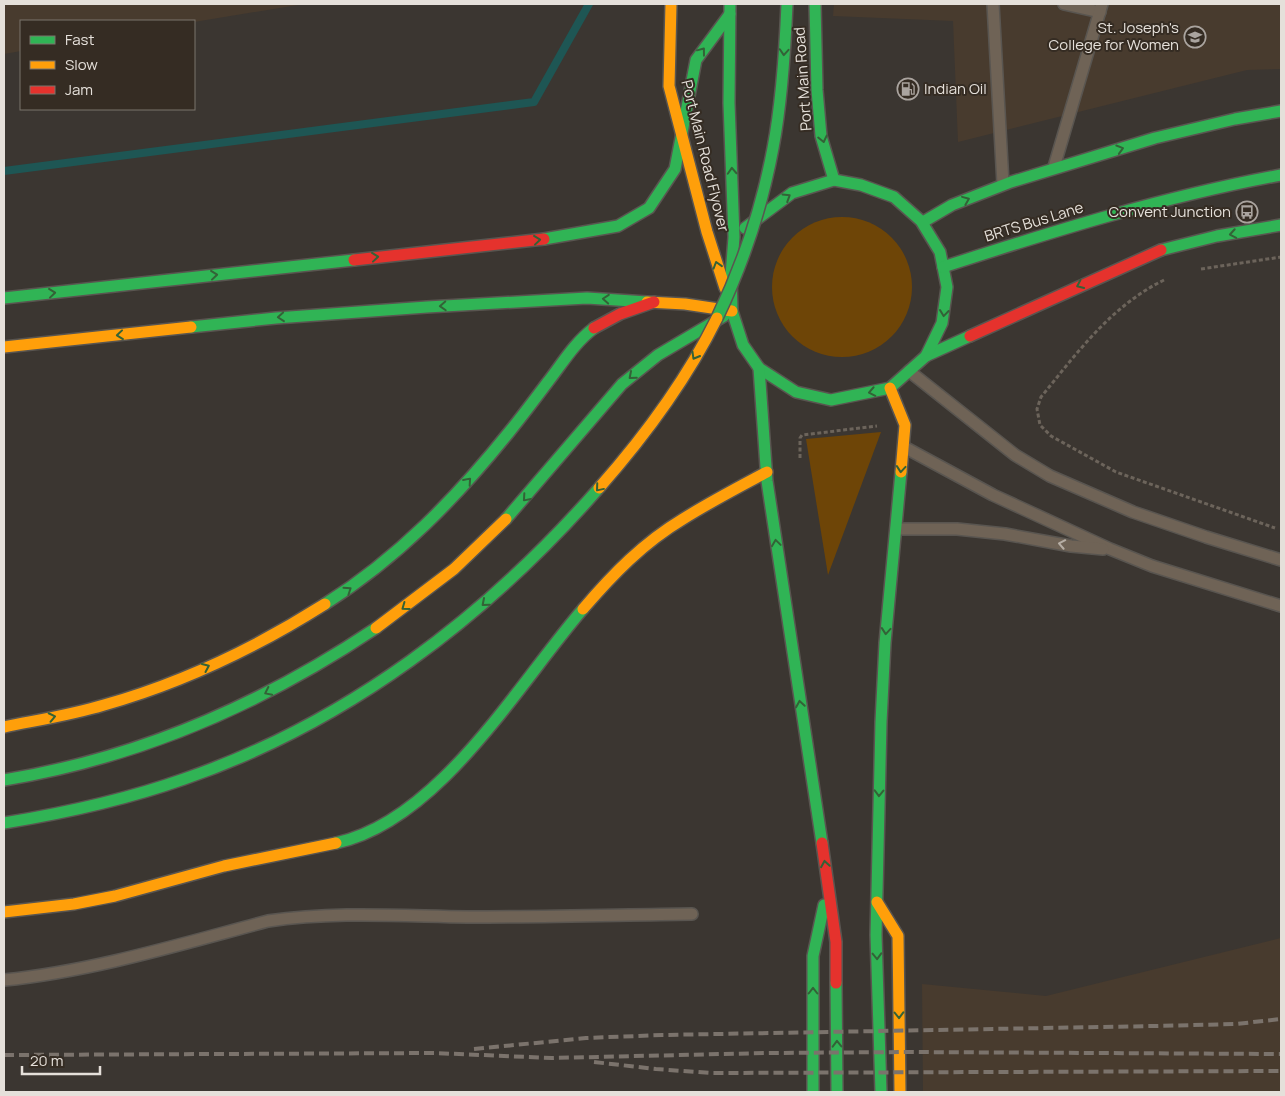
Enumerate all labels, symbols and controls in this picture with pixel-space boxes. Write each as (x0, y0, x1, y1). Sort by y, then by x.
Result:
place label: St. Joseph's College for Women (1049, 17, 1179, 55)
legend (20, 20, 195, 110)
school or university icon: St. Joseph's College for Women (1183, 25, 1207, 49)
street label: Port Main Road (788, 26, 817, 132)
text: Fast (65, 29, 94, 50)
one-way arrow (697, 48, 705, 57)
one-way arrow (779, 49, 790, 57)
text: Slow (65, 54, 98, 75)
fuel station icon: Indian Oil (896, 77, 920, 101)
street label: Port Main Road Flyover (676, 78, 735, 235)
place label: Indian Oil (924, 78, 987, 99)
text: Jam (65, 79, 93, 100)
one-way arrow (817, 135, 828, 144)
one-way arrow (1115, 145, 1124, 155)
one-way arrow (727, 167, 738, 175)
one-way arrow (782, 194, 791, 204)
one-way arrow (961, 196, 970, 206)
street label: BRTS Bus Lane (982, 196, 1086, 247)
bus stop icon: Convent Junction (1235, 200, 1259, 224)
place label: Convent Junction (1108, 201, 1231, 222)
one-way arrow (1229, 228, 1238, 238)
one-way arrow (533, 234, 541, 245)
one-way arrow (372, 252, 380, 263)
one-way arrow (713, 261, 723, 269)
one-way arrow (210, 270, 218, 281)
one-way arrow (1076, 279, 1085, 289)
one-way arrow (48, 288, 56, 299)
one-way arrow (601, 294, 609, 305)
one-way arrow (439, 300, 447, 311)
one-way arrow (939, 310, 950, 318)
one-way arrow (277, 312, 285, 323)
one-way arrow (115, 329, 123, 340)
one-way arrow (691, 351, 701, 360)
one-way arrow (629, 370, 638, 379)
one-way arrow (868, 386, 877, 396)
one-way arrow (896, 465, 907, 473)
one-way arrow (462, 477, 471, 486)
one-way arrow (596, 482, 605, 491)
one-way arrow (522, 492, 531, 501)
one-way arrow (771, 539, 782, 547)
one-way arrow (1057, 540, 1066, 550)
one-way arrow (343, 586, 352, 596)
one-way arrow (482, 597, 491, 606)
one-way arrow (402, 601, 411, 610)
one-way arrow (881, 627, 892, 635)
one-way arrow (201, 663, 210, 673)
one-way arrow (264, 686, 273, 696)
one-way arrow (796, 699, 806, 708)
one-way arrow (47, 713, 56, 723)
one-way arrow (874, 789, 885, 797)
one-way arrow (821, 860, 831, 869)
one-way arrow (871, 952, 882, 960)
one-way arrow (808, 987, 818, 994)
one-way arrow (894, 1012, 904, 1019)
one-way arrow (832, 1039, 842, 1047)
scale bar (22, 1044, 100, 1076)
text: 20 m (30, 1050, 63, 1071)

